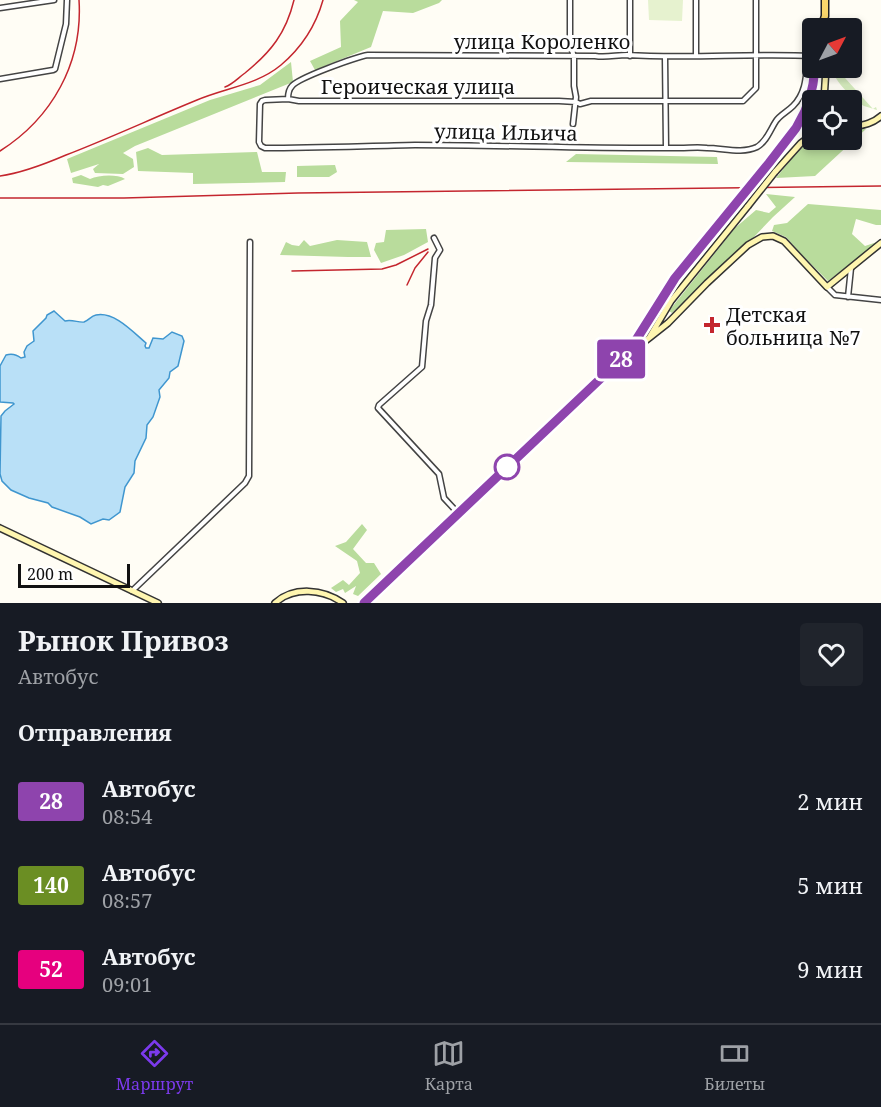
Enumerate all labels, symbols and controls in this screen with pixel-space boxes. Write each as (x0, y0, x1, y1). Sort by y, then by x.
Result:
north arrow (802, 18, 862, 78)
map controls (802, 18, 862, 150)
street label: улица Короленко (454, 28, 630, 55)
street label: Героическая улица (321, 73, 515, 100)
button: locate (802, 90, 862, 150)
street label: улица Ильича (434, 117, 578, 147)
place label: Детская больница №7 (726, 301, 861, 351)
marker: Детская больница №7 (703, 316, 721, 334)
line badge: 28 (594, 340, 648, 378)
text: 28 (609, 345, 633, 373)
unlabelled marker (494, 454, 520, 480)
scale bar (18, 561, 130, 588)
text: 200 m (27, 563, 73, 585)
text: Рынок Привоз (18, 621, 229, 659)
button: heart (800, 623, 863, 686)
text: Автобус (18, 663, 98, 690)
text: Отправления (18, 717, 172, 747)
text: Автобус (102, 773, 195, 803)
text: 2 мин (797, 786, 863, 816)
text: 28 (39, 787, 63, 815)
text: 08:54 (102, 803, 152, 830)
text: Автобус (102, 857, 195, 887)
text: 5 мин (797, 870, 863, 900)
text: 140 (33, 871, 69, 899)
text: 08:57 (102, 887, 152, 914)
text: Автобус (102, 941, 195, 971)
text: 9 мин (797, 954, 863, 984)
text: 52 (39, 955, 63, 983)
text: 09:01 (102, 971, 152, 998)
tab: Маршрут (116, 1037, 193, 1095)
tab: Карта (425, 1037, 473, 1095)
tab: Билеты (704, 1037, 765, 1095)

